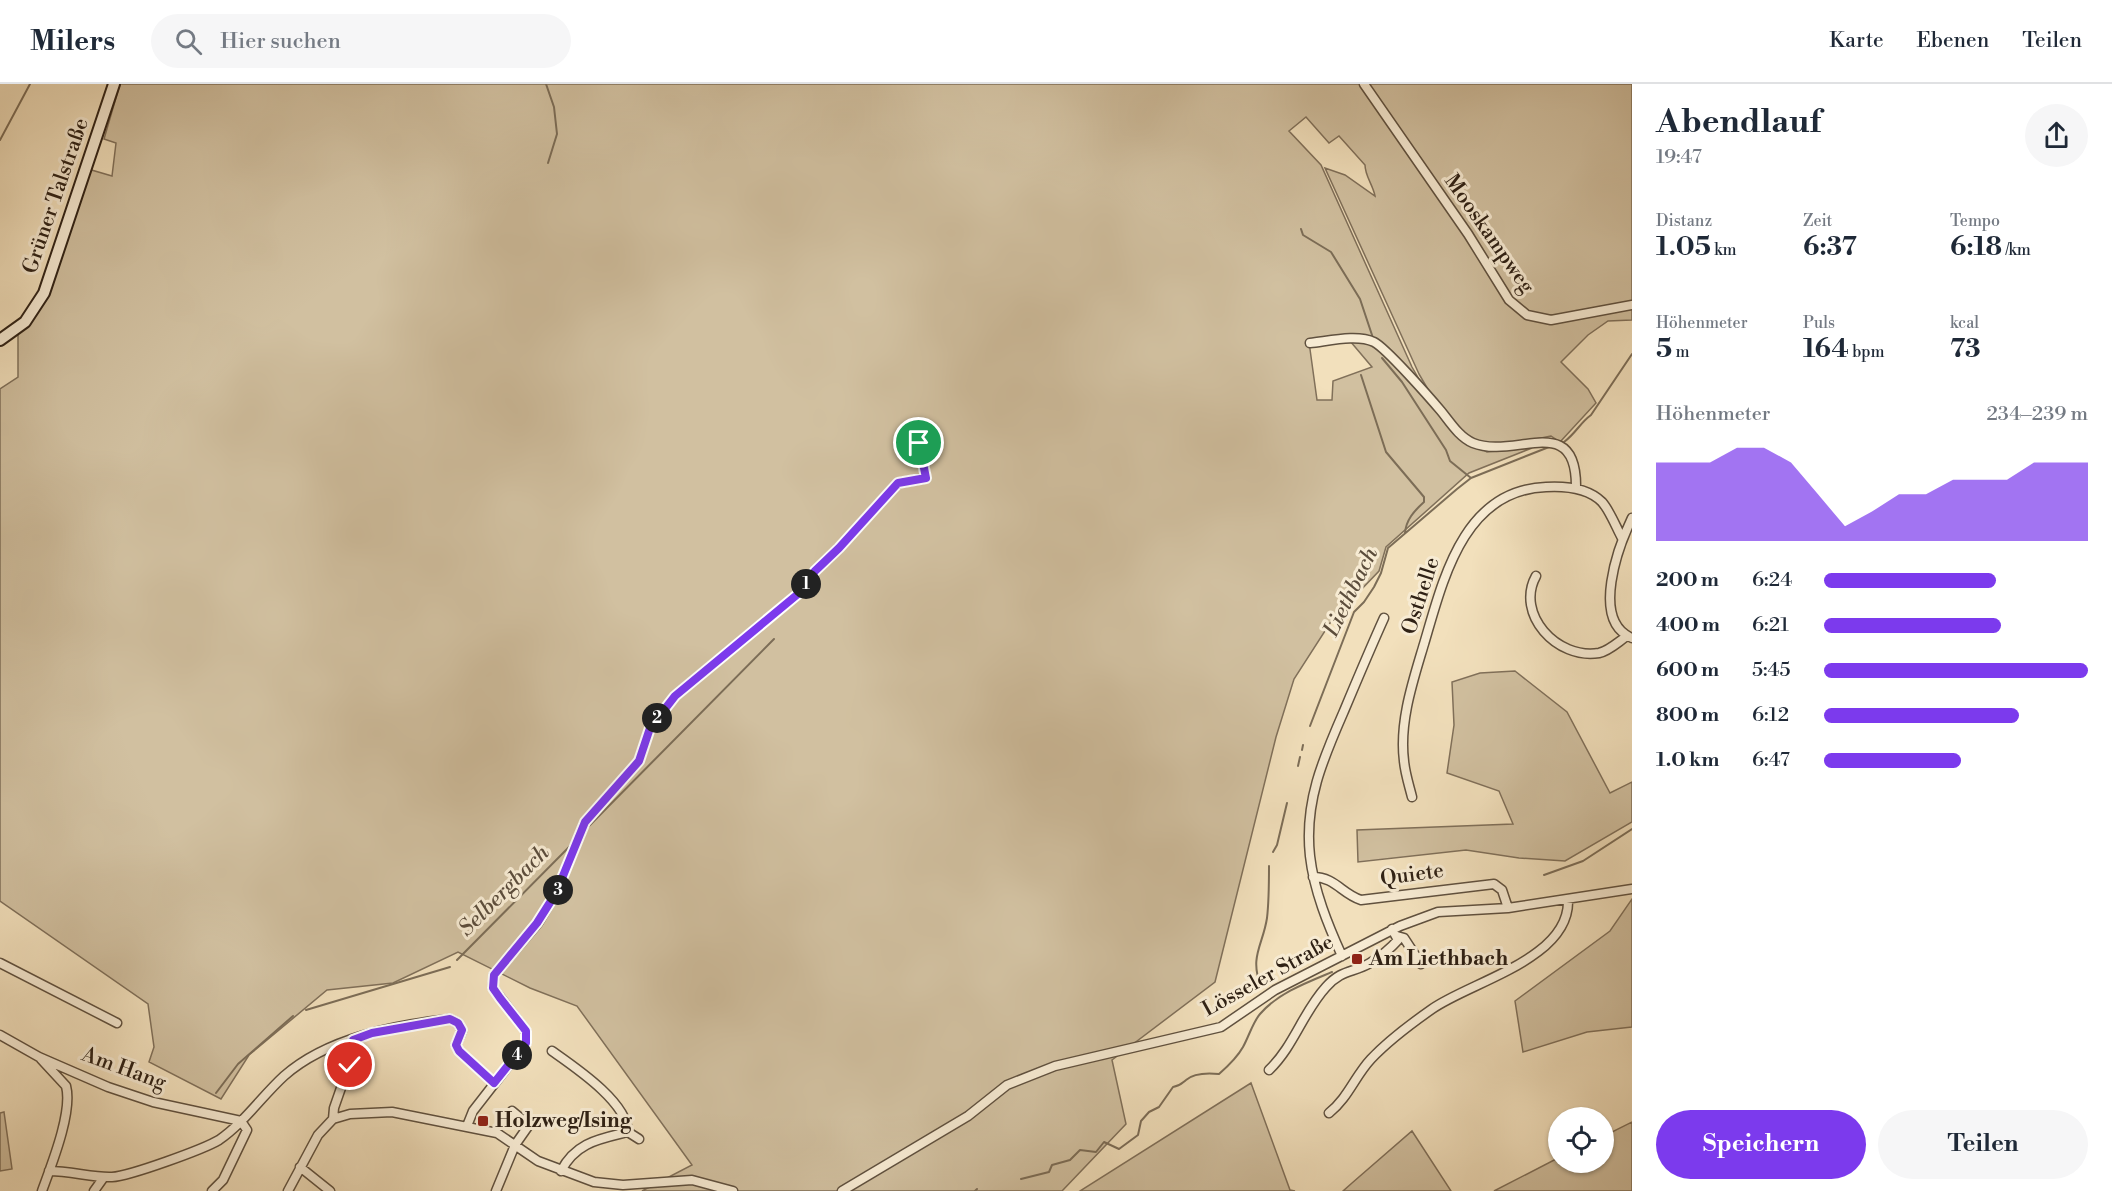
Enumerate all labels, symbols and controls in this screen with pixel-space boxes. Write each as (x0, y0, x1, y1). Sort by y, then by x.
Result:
search box (151, 14, 571, 68)
text: Milers (30, 24, 115, 59)
icon: search (172, 25, 205, 58)
text: Hier suchen (220, 28, 341, 55)
text: Karte (1829, 28, 1884, 54)
text: Ebenen (1917, 28, 1989, 54)
text: Teilen (2022, 28, 2082, 54)
text: Abendlauf (1656, 102, 1821, 143)
button: share (2025, 104, 2088, 167)
street label: Grüner Talstraße (17, 115, 95, 277)
text: 19:47 (1656, 145, 1702, 170)
street label: Mooskampweg (1438, 169, 1540, 299)
text: Distanz (1656, 211, 1712, 231)
text: Zeit (1803, 211, 1832, 231)
text: Tempo (1950, 211, 2000, 231)
text: 1.05 (1656, 231, 1711, 263)
text: 6:37 (1803, 231, 1857, 263)
text: 6:18 (1950, 231, 2002, 263)
text: km (1711, 240, 1737, 260)
text: /km (2002, 240, 2031, 260)
text: Höhenmeter (1656, 313, 1748, 333)
text: Puls (1803, 313, 1835, 333)
text: kcal (1950, 313, 1979, 333)
text: 5 (1656, 333, 1672, 365)
text: 164 (1803, 333, 1849, 365)
text: 73 (1950, 333, 1981, 365)
text: m (1672, 342, 1689, 362)
text: bpm (1849, 342, 1885, 362)
text: Höhenmeter (1656, 402, 1770, 427)
text: 234–239 m (1986, 402, 2088, 427)
pin (893, 417, 944, 468)
icon: arrive (902, 426, 935, 459)
water label: Liethbach (1317, 542, 1384, 642)
street label: Osthelle (1396, 554, 1446, 638)
text: 200 m (1656, 568, 1719, 593)
text: 6:24 (1752, 568, 1792, 593)
pin: 1 (791, 569, 821, 599)
text: 1 (802, 574, 810, 594)
text: 400 m (1656, 613, 1720, 638)
text: 6:21 (1752, 613, 1789, 638)
text: 600 m (1656, 658, 1719, 683)
text: 5:45 (1752, 658, 1790, 683)
pin: 2 (642, 703, 672, 733)
text: 800 m (1656, 703, 1719, 728)
text: 6:12 (1752, 703, 1789, 728)
text: 2 (652, 708, 662, 728)
text: 1.0 km (1656, 748, 1720, 773)
text: 6:47 (1752, 748, 1790, 773)
water label: Selbergbach (453, 839, 556, 942)
street label: Quiete (1379, 858, 1445, 892)
pin: 3 (543, 875, 573, 905)
text: 3 (553, 880, 563, 900)
street label: Lösseler Straße (1198, 929, 1338, 1023)
place label: Am Liethbach (1368, 946, 1508, 972)
marker: Am Liethbach (1350, 952, 1364, 966)
pin (324, 1039, 375, 1090)
pin: 4 (502, 1040, 532, 1070)
street label: Am Hang (77, 1041, 170, 1096)
text: 4 (512, 1045, 522, 1065)
icon: check (333, 1048, 366, 1081)
map controls (1548, 1107, 1614, 1173)
button: locate (1548, 1107, 1614, 1173)
place label: Holzweg/Ising (495, 1108, 633, 1134)
button: Speichern (1656, 1110, 1866, 1179)
button: Teilen (1878, 1110, 2088, 1179)
marker: Holzweg/Ising (476, 1114, 490, 1128)

